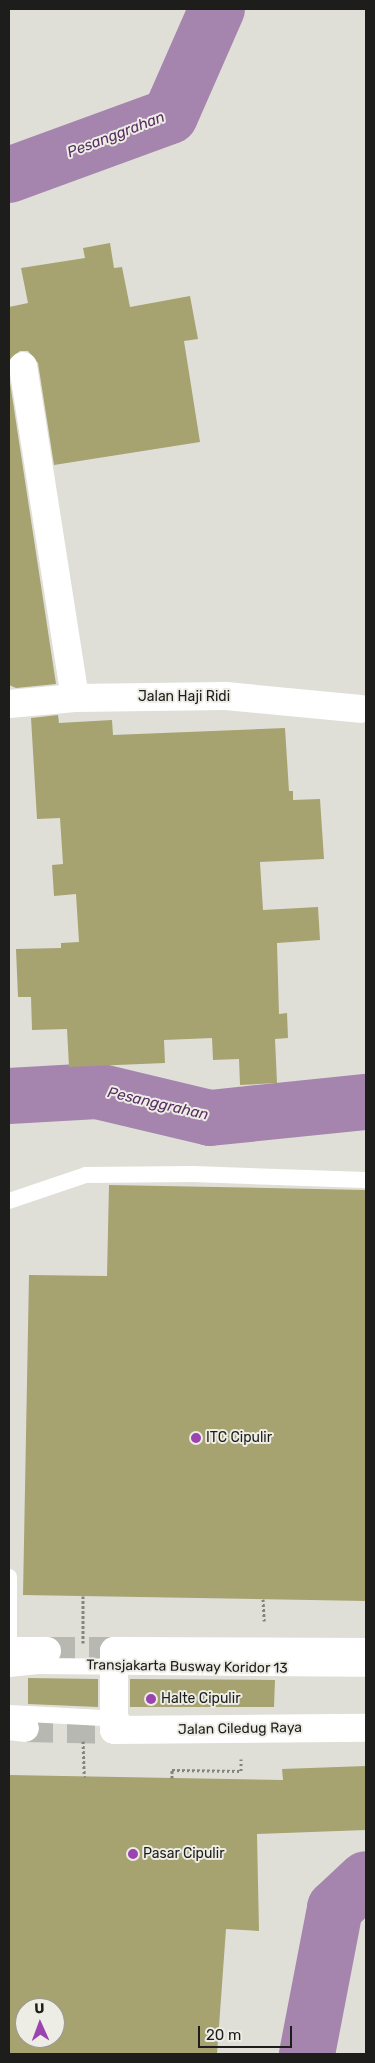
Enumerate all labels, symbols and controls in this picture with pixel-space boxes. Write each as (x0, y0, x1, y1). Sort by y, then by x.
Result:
water label: Pesanggrahan (65, 108, 167, 162)
street label: Jalan Haji Ridi (138, 689, 230, 705)
water label: Pesanggrahan (106, 1084, 210, 1124)
place label: ITC Cipulir (206, 1430, 272, 1446)
marker: ITC Cipulir (190, 1432, 202, 1444)
street label: Transjakarta Busway Koridor 13 (86, 1657, 288, 1677)
place label: Halte Cipulir (161, 1691, 240, 1707)
marker: Halte Cipulir (145, 1693, 157, 1705)
street label: Jalan Ciledug Raya (178, 1720, 302, 1738)
place label: Pasar Cipulir (143, 1846, 225, 1862)
marker: Pasar Cipulir (127, 1848, 139, 1860)
north arrow (15, 1998, 65, 2048)
text: U (34, 2000, 45, 2017)
scale bar (200, 2016, 294, 2048)
text: 20 m (206, 2026, 241, 2044)

